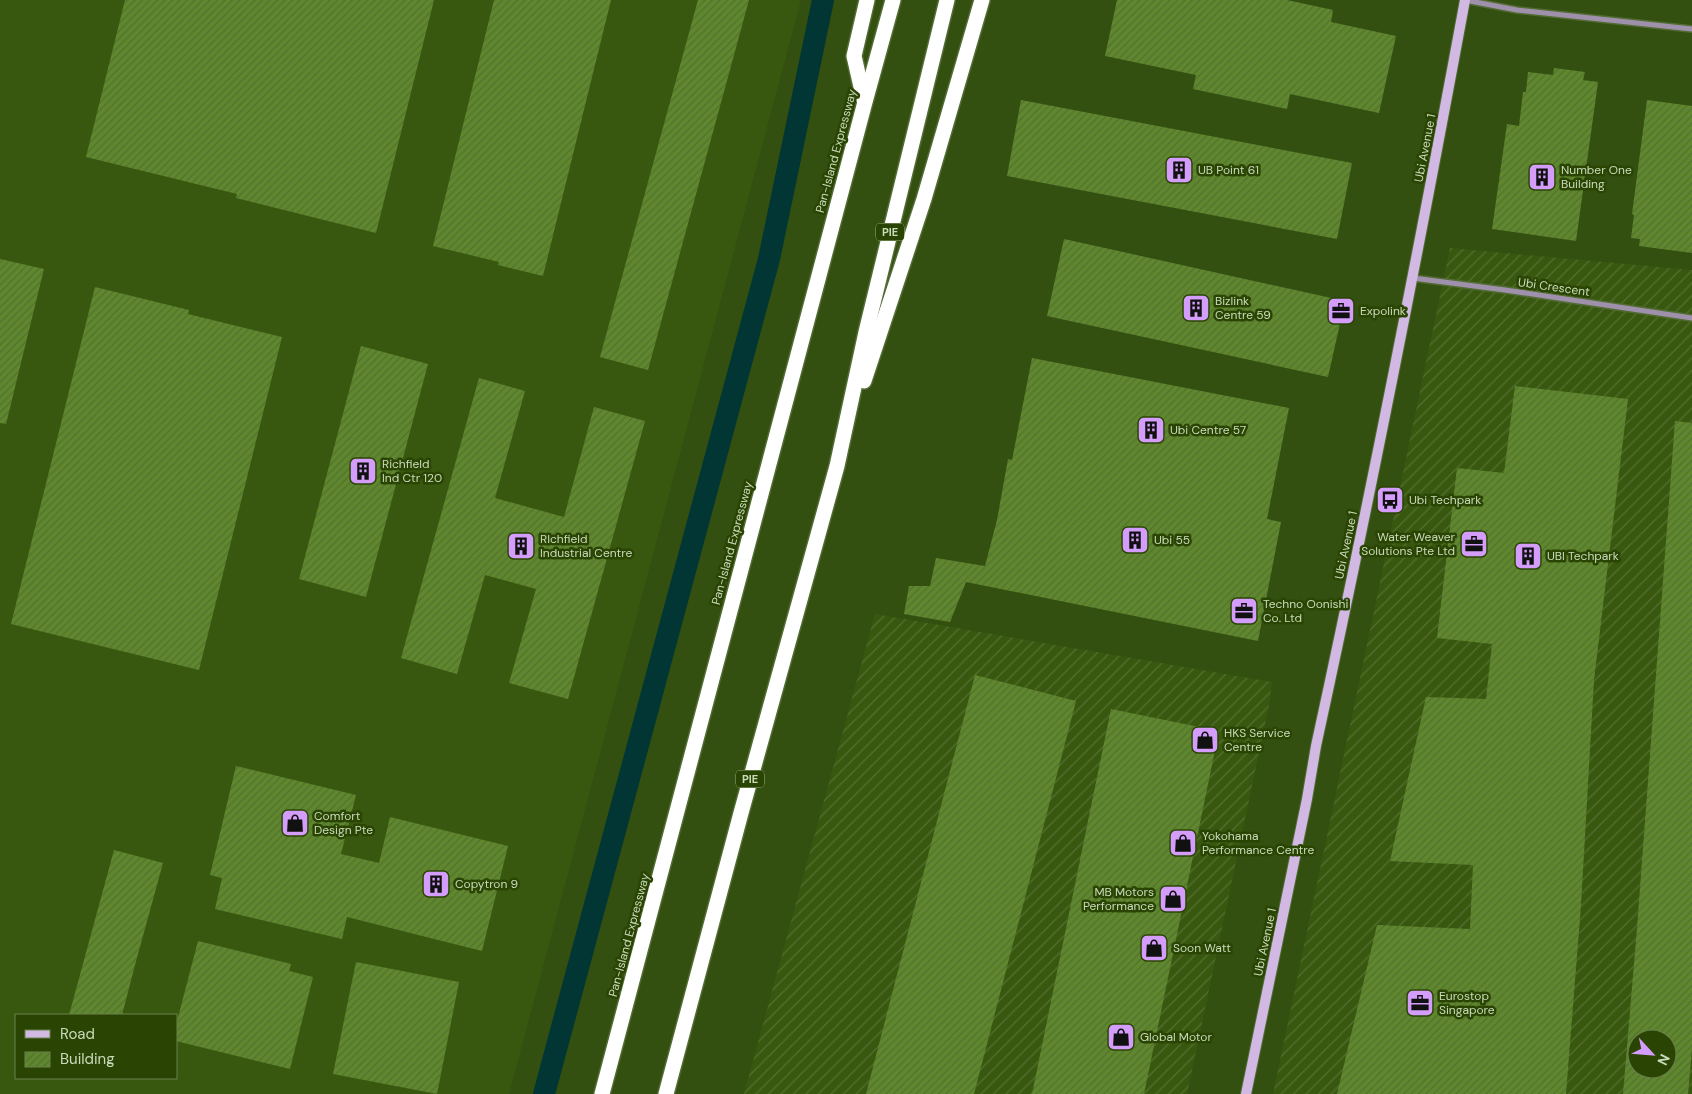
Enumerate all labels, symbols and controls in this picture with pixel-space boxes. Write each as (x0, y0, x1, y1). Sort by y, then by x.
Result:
street label: Pan-Island Expressway (812, 87, 860, 215)
street label: Ubi Avenue 1 (1411, 113, 1439, 183)
building icon: UB Point 61 (1164, 155, 1194, 185)
place label: UB Point 61 (1198, 162, 1259, 178)
building icon: Number One Building (1527, 162, 1557, 192)
place label: Number One Building (1561, 162, 1632, 192)
road number: PIE (876, 223, 904, 240)
street label: Ubi Crescent (1517, 274, 1591, 300)
building icon: Bizlink Centre 59 (1181, 293, 1211, 323)
place label: Bizlink Centre 59 (1215, 293, 1271, 323)
office icon: Expolink (1326, 296, 1356, 326)
place label: Expolink (1360, 303, 1406, 319)
building icon: Ubi Centre 57 (1136, 415, 1166, 445)
place label: Ubi Centre 57 (1170, 422, 1246, 438)
building icon: Richfield Ind Ctr 120 (348, 456, 378, 486)
place label: Richfield Ind Ctr 120 (382, 456, 442, 486)
street label: Pan-Island Expressway (708, 479, 756, 607)
bus stop icon: Ubi Techpark (1375, 485, 1405, 515)
place label: Ubi Techpark (1409, 492, 1481, 508)
street label: Ubi Avenue 1 (1331, 510, 1361, 580)
building icon: Ubi 55 (1120, 525, 1150, 555)
place label: Water Weaver Solutions Pte Ltd (1361, 529, 1456, 559)
office icon: Water Weaver Solutions Pte Ltd (1459, 529, 1489, 559)
building icon: RIchfield Industrial Centre (506, 531, 536, 561)
place label: RIchfield Industrial Centre (540, 531, 633, 561)
place label: Ubi 55 (1154, 532, 1190, 548)
building icon: UBI Techpark (1513, 541, 1543, 571)
place label: UBI Techpark (1547, 548, 1619, 564)
office icon: Techno Oonishi Co. Ltd (1229, 596, 1259, 626)
place label: Techno Oonishi Co. Ltd (1263, 596, 1349, 626)
shop icon: HKS Service Centre (1190, 725, 1220, 755)
place label: HKS Service Centre (1224, 725, 1291, 755)
road number: PIE (736, 771, 764, 788)
shop icon: Comfort Design Pte (280, 808, 310, 838)
place label: Comfort Design Pte (314, 808, 373, 838)
shop icon: Yokohama Performance Centre (1168, 828, 1198, 858)
place label: Yokohama Performance Centre (1202, 828, 1314, 858)
building icon: Copytron 9 (421, 869, 451, 899)
street label: Pan-Island Expressway (605, 871, 653, 999)
place label: Copytron 9 (455, 876, 518, 892)
place label: MB Motors Performance (1083, 884, 1154, 914)
shop icon: MB Motors Performance (1158, 884, 1188, 914)
street label: Ubi Avenue 1 (1250, 907, 1280, 977)
shop icon: Soon Watt (1139, 933, 1169, 963)
place label: Soon Watt (1173, 940, 1231, 956)
office icon: Eurostop Singapore (1405, 988, 1435, 1018)
place label: Eurostop Singapore (1439, 988, 1495, 1018)
legend (15, 1014, 178, 1079)
shop icon: Global Motor (1106, 1022, 1136, 1052)
text: Road (60, 1024, 95, 1044)
place label: Global Motor (1140, 1029, 1212, 1045)
north arrow (1627, 1029, 1677, 1079)
text: Building (60, 1049, 115, 1069)
text: N (1653, 1051, 1674, 1068)

